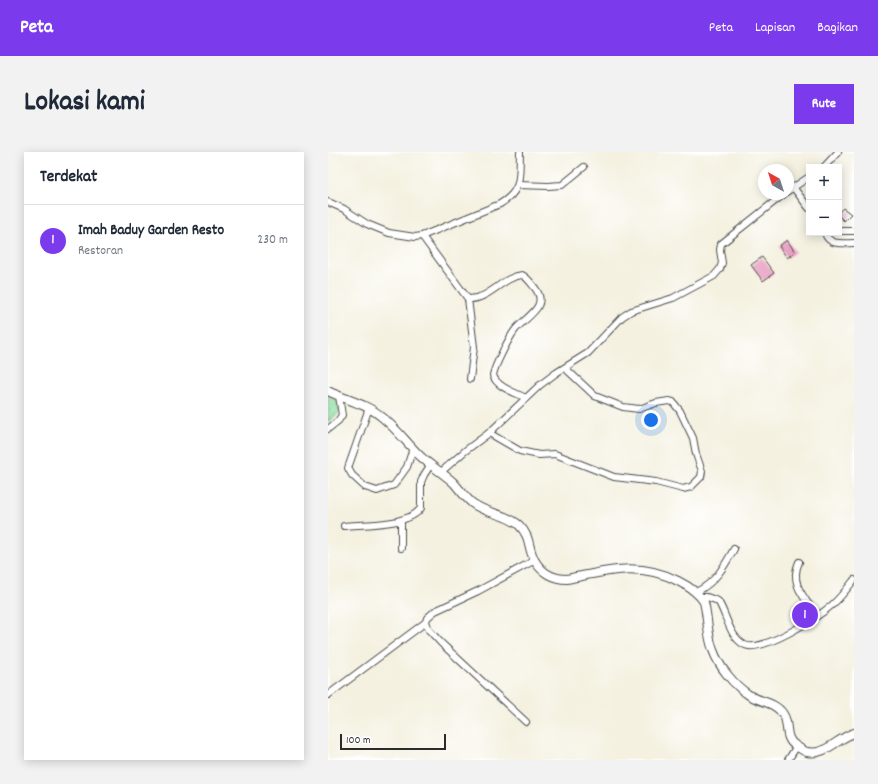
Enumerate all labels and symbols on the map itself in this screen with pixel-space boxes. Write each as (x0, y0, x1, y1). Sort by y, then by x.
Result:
north arrow (758, 164, 794, 200)
your location (641, 410, 661, 430)
pin: 1 (792, 600, 818, 630)
scale bar (340, 732, 446, 751)

